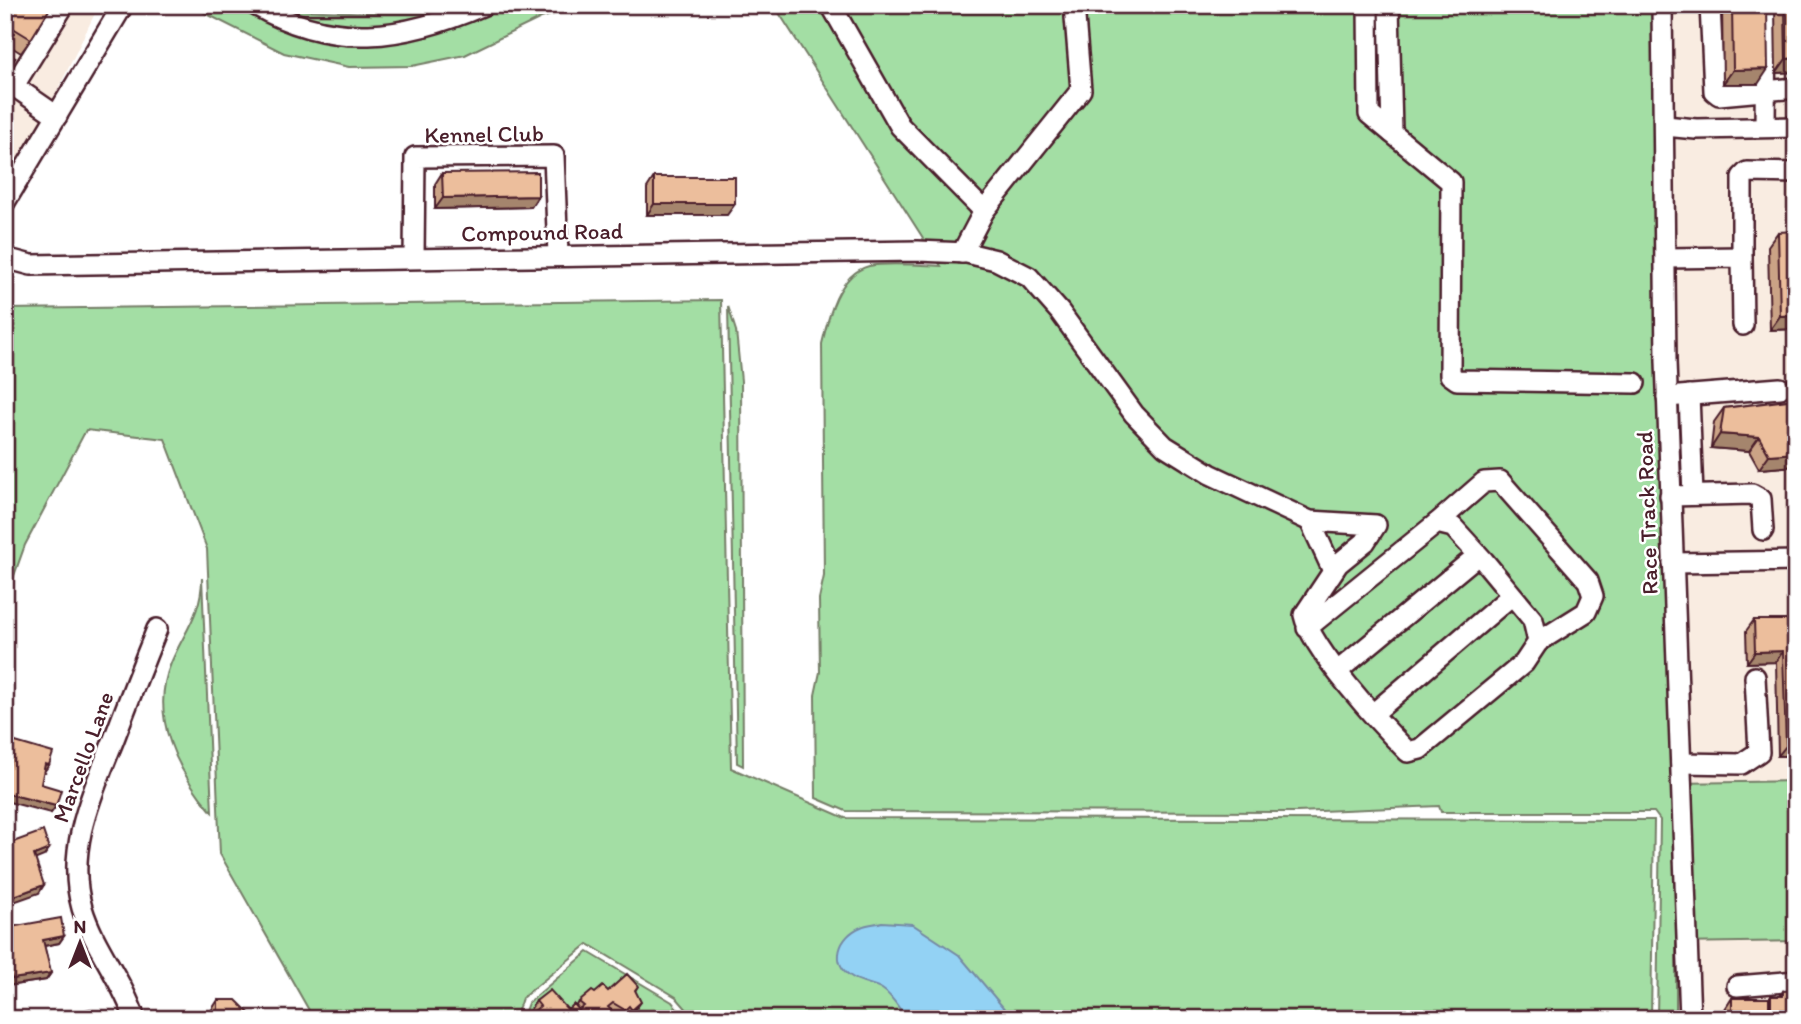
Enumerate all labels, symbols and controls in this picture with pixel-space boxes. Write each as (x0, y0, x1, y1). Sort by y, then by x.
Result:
street label: Kennel Club (424, 119, 544, 149)
street label: Compound Road (461, 217, 623, 247)
street label: Race Track Road (1630, 431, 1664, 595)
street label: Marcello Lane (46, 688, 120, 826)
north arrow (46, 908, 116, 978)
text: N (74, 915, 86, 938)

